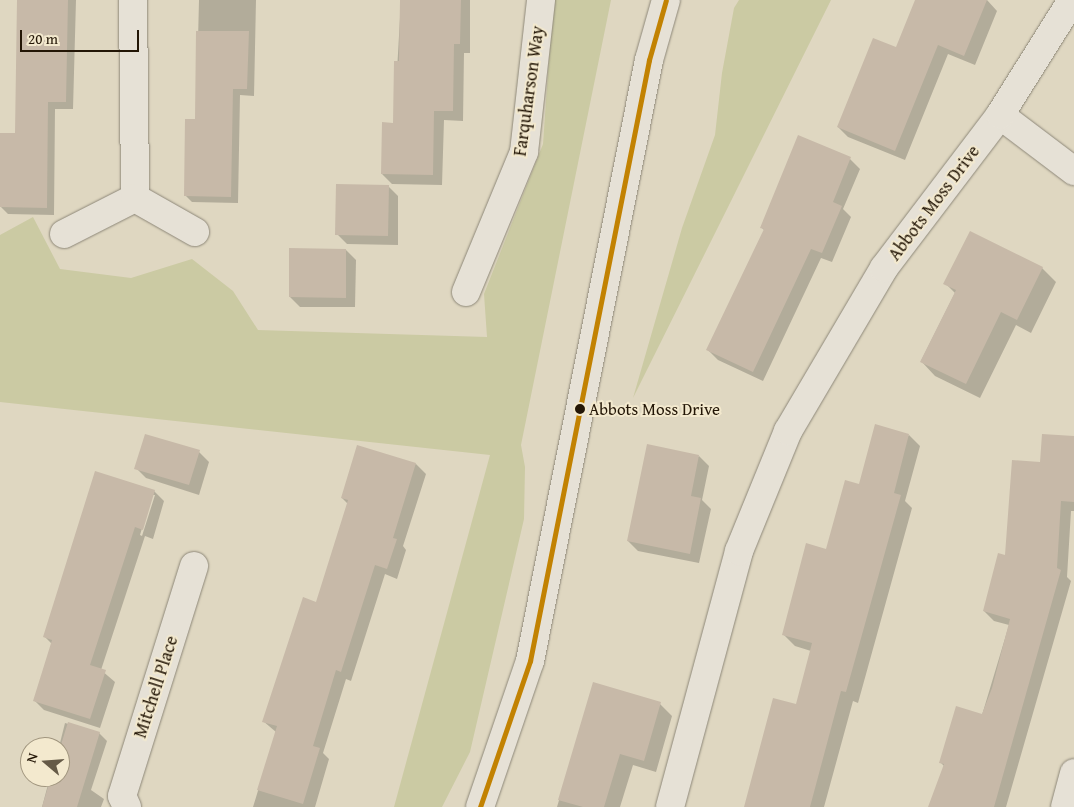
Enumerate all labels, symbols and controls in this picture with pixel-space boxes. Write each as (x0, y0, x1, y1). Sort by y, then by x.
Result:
scale bar (22, 20, 141, 52)
street label: Farquharson Way (509, 24, 549, 158)
text: 20 m (28, 28, 58, 49)
street label: Abbots Moss Drive (884, 141, 984, 265)
place label: Abbots Moss Drive (589, 399, 720, 419)
marker: Abbots Moss Drive (575, 404, 585, 414)
street label: Mitchell Place (129, 633, 183, 741)
north arrow (20, 737, 70, 787)
text: N (21, 750, 43, 765)

